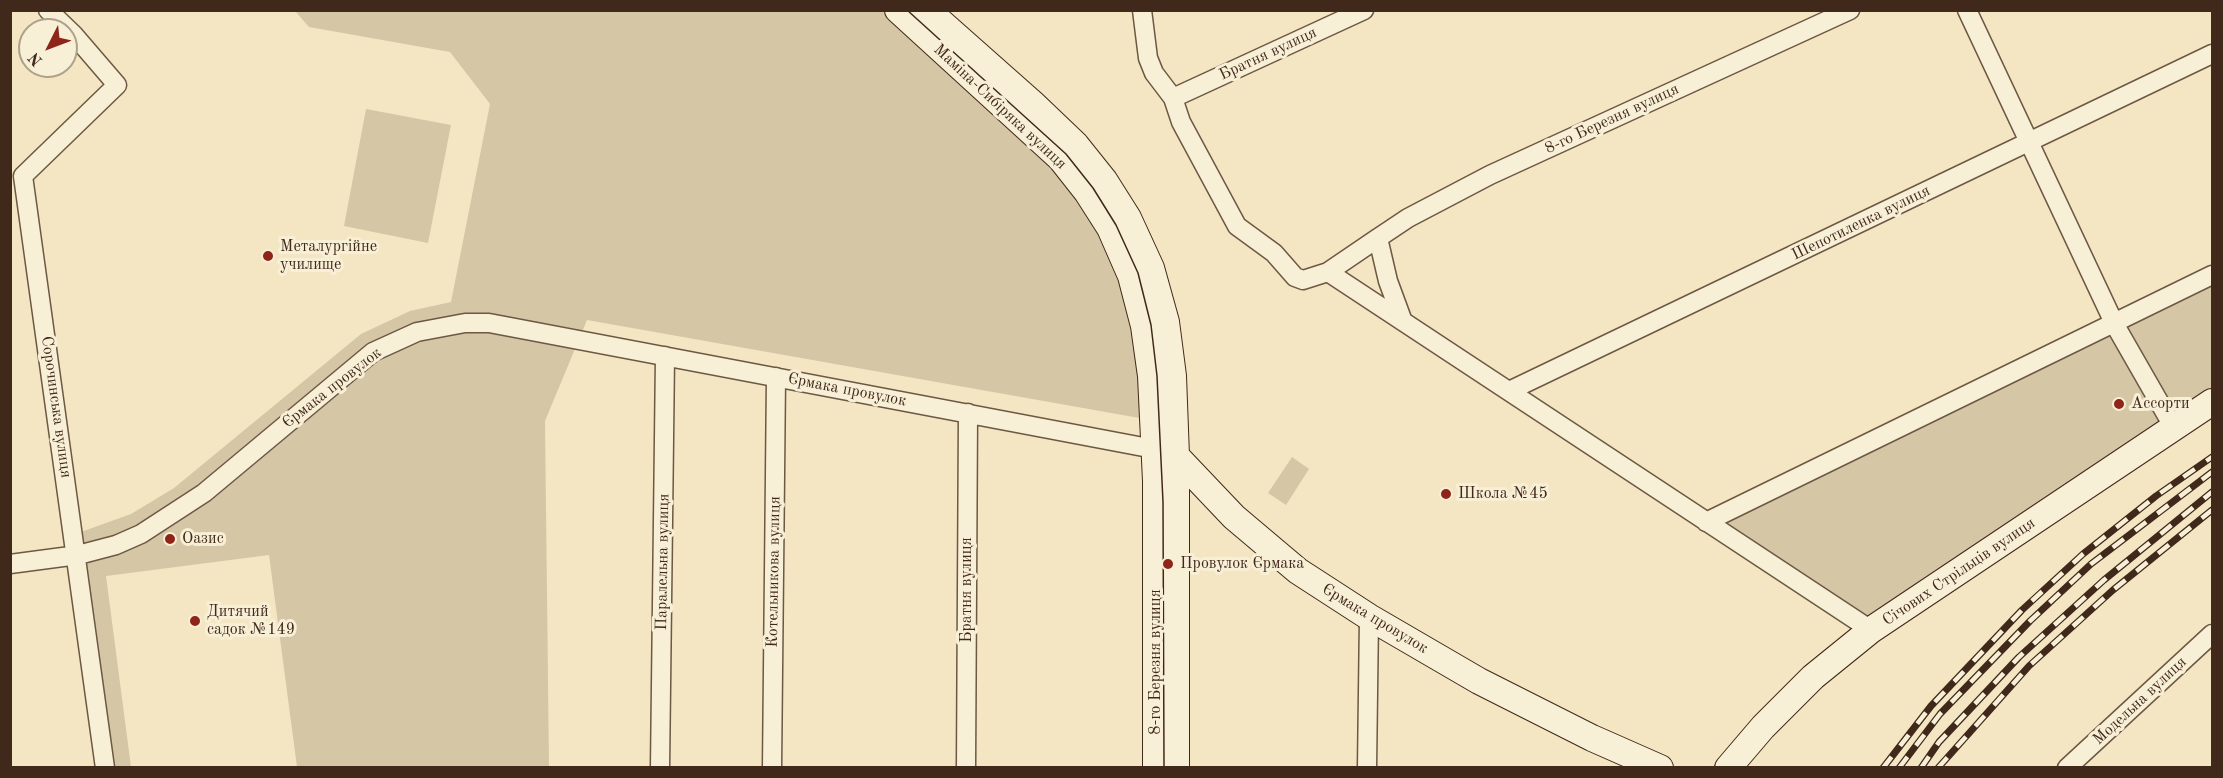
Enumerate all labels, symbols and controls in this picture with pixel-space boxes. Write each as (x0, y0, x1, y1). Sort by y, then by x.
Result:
north arrow (18, 18, 78, 78)
street label: Братня вулиця (1216, 23, 1320, 85)
street label: Маміна-Сибіряка вулиця (929, 40, 1071, 174)
text: N (26, 49, 46, 69)
street label: 8-го Березня вулиця (1542, 80, 1682, 158)
street label: Шепотиленка вулиця (1789, 181, 1933, 265)
place label: Металургійне училище (280, 237, 377, 275)
marker: Металургійне училище (261, 249, 275, 263)
street label: Сорочинська вулиця (37, 335, 75, 479)
street label: Єрмака провулок (279, 343, 385, 433)
street label: Єрмака провулок (786, 369, 908, 411)
place label: Ассорти (2131, 394, 2190, 414)
marker: Ассорти (2112, 397, 2126, 411)
place label: Школа №45 (1458, 484, 1548, 504)
marker: Школа №45 (1439, 487, 1453, 501)
street label: Паралельна вулиця (652, 493, 674, 631)
street label: Котельникова вулиця (763, 496, 785, 648)
street label: Січових Стрільців вулиця (1879, 514, 2039, 630)
place label: Оазис (182, 529, 224, 549)
marker: Оазис (163, 532, 177, 546)
street label: Братня вулиця (957, 537, 977, 643)
place label: Провулок Єрмака (1180, 554, 1304, 574)
marker: Провулок Єрмака (1161, 557, 1175, 571)
street label: Єрмака провулок (1318, 580, 1432, 658)
street label: 8-го Березня вулиця (1146, 589, 1166, 735)
place label: Дитячий садок №149 (207, 602, 295, 640)
marker: Дитячий садок №149 (188, 614, 202, 628)
street label: Модельна вулиця (2089, 653, 2191, 749)

